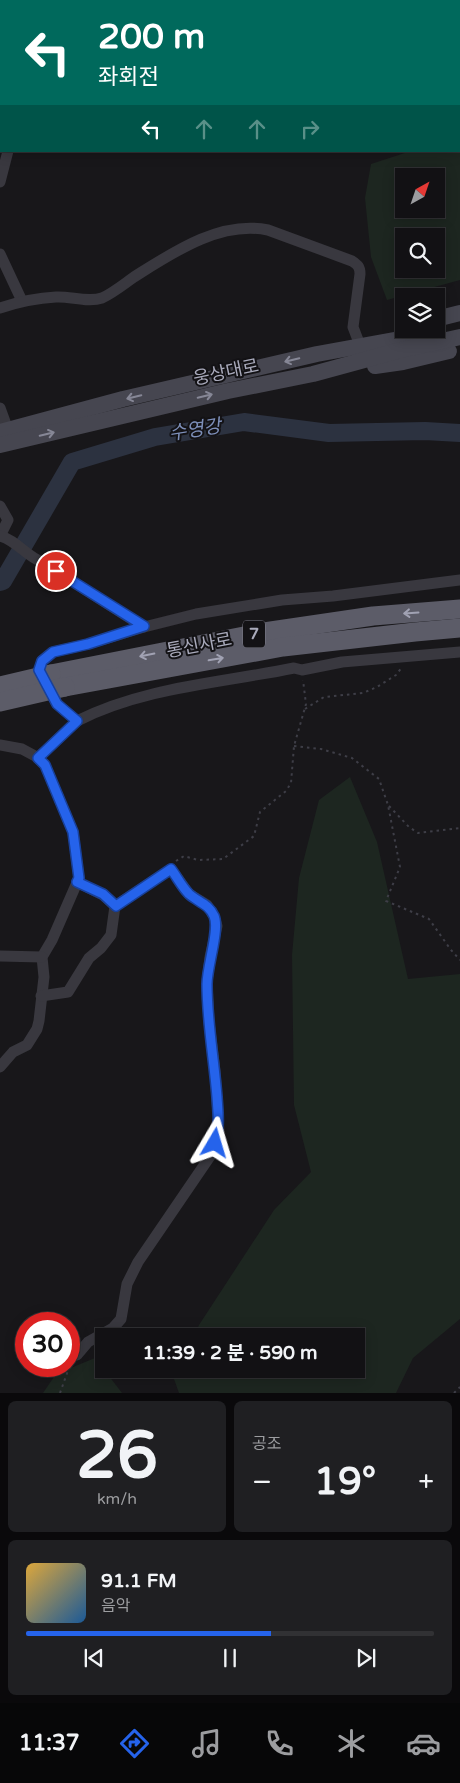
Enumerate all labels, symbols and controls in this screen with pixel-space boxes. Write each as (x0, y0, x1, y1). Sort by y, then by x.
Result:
text: 200 m (98, 16, 205, 58)
icon: left (15, 20, 80, 85)
text: 좌회전 (98, 64, 159, 90)
icon: left (137, 115, 165, 143)
icon: ahead (190, 115, 218, 143)
icon: ahead (243, 115, 271, 143)
icon: right (296, 115, 324, 143)
north arrow (395, 168, 445, 218)
map controls (395, 168, 445, 338)
button: search (395, 228, 445, 278)
button: layers (395, 288, 445, 338)
street label: 웅상대로 (191, 354, 261, 390)
one-way arrow (285, 356, 301, 365)
one-way arrow (197, 391, 213, 400)
one-way arrow (126, 393, 142, 402)
water label: 수영강 (167, 415, 225, 445)
one-way arrow (39, 429, 55, 438)
pin (35, 550, 77, 592)
icon: arrive (42, 557, 70, 585)
one-way arrow (404, 608, 420, 618)
road number: 7 (243, 620, 265, 648)
street label: 통신사로 (164, 628, 234, 662)
one-way arrow (140, 651, 156, 660)
one-way arrow (208, 654, 224, 664)
position arrow (188, 1116, 240, 1168)
speed limit sign: 30 (15, 1312, 80, 1377)
text: 11:39 · 2 분 · 590 m (143, 1342, 317, 1364)
text: 26 (76, 1417, 158, 1496)
text: 공조 (252, 1434, 281, 1454)
text: 19° (314, 1459, 376, 1505)
text: − (252, 1465, 272, 1499)
text: + (418, 1465, 434, 1499)
text: km/h (97, 1489, 137, 1509)
text: 91.1 FM (101, 1570, 177, 1592)
text: 음악 (101, 1596, 130, 1616)
icon: previous (80, 1644, 108, 1672)
icon: pause (216, 1644, 244, 1672)
icon: next (352, 1644, 380, 1672)
icon: directions (117, 1726, 152, 1761)
icon: music (189, 1726, 224, 1761)
icon: phone (262, 1726, 297, 1761)
icon: climate (334, 1726, 369, 1761)
icon: car (406, 1726, 441, 1761)
text: 11:37 (19, 1730, 80, 1756)

